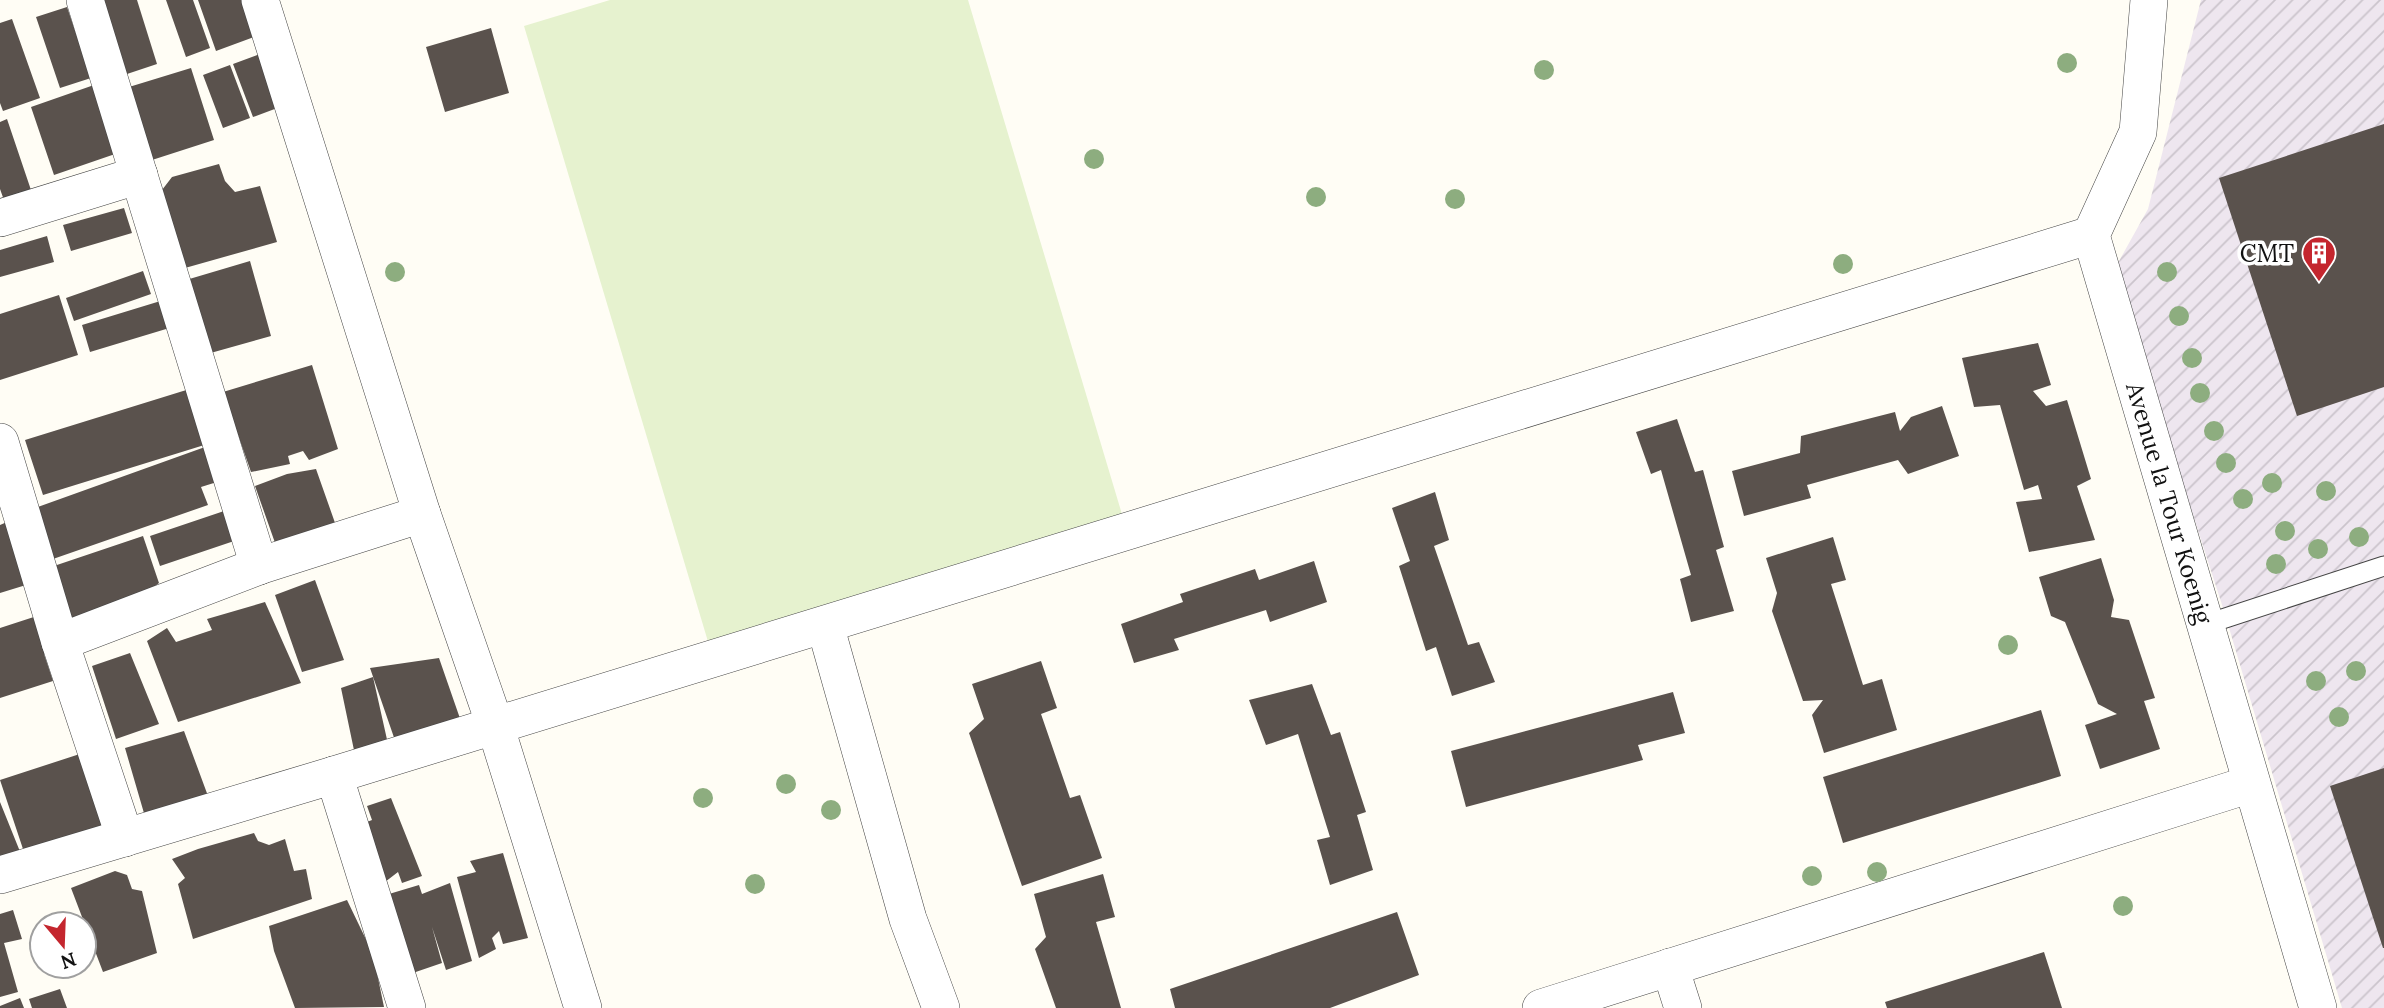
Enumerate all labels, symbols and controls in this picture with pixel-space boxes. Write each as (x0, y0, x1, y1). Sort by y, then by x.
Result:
building icon: CMT (2300, 234, 2338, 283)
place label: CMT (2240, 238, 2294, 269)
street label: Avenue la Tour Koenig (2119, 378, 2220, 628)
north arrow (28, 910, 98, 980)
text: N (57, 947, 79, 975)

